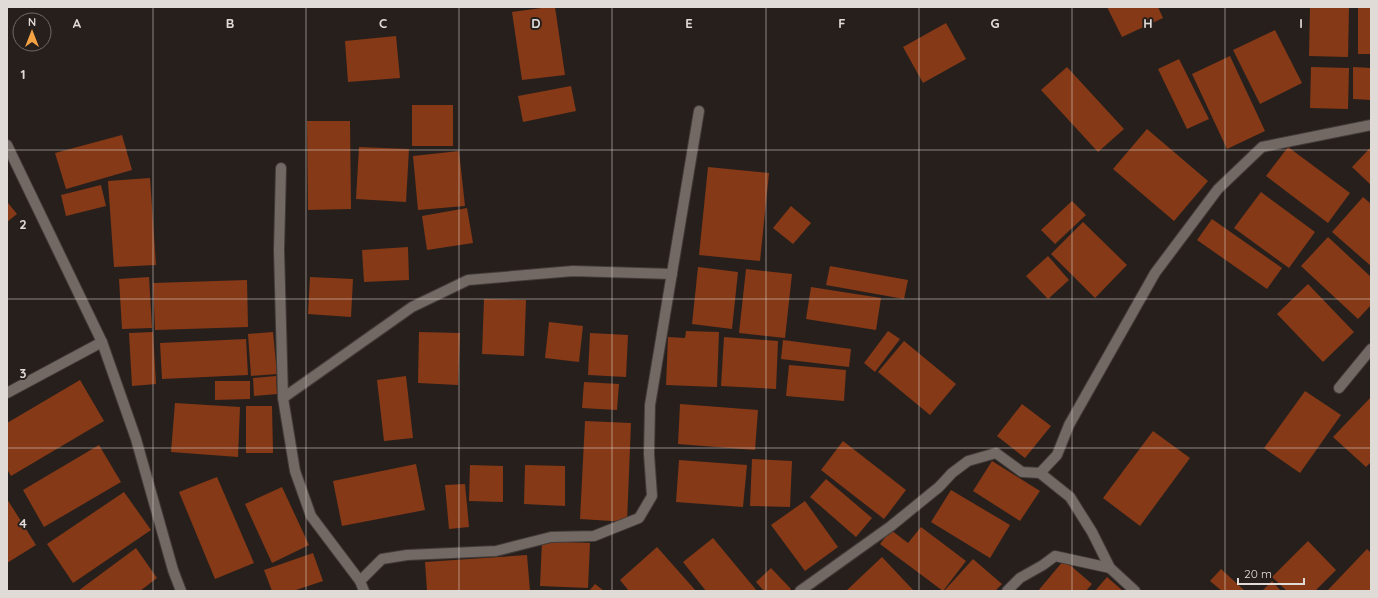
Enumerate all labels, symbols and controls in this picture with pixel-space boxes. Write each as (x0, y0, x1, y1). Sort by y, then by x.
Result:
north arrow (12, 12, 52, 52)
text: N (28, 15, 36, 29)
text: A (73, 15, 82, 31)
text: B (226, 15, 234, 31)
text: C (379, 15, 387, 31)
text: D (531, 15, 541, 31)
text: E (685, 15, 693, 31)
text: F (838, 15, 846, 31)
text: G (990, 15, 1000, 31)
text: H (1143, 15, 1153, 31)
text: I (1299, 15, 1303, 31)
text: 1 (20, 66, 26, 82)
text: 2 (19, 216, 27, 232)
text: 3 (20, 365, 27, 381)
text: 4 (19, 515, 27, 531)
scale bar (1238, 560, 1304, 586)
text: 20 m (1244, 566, 1272, 581)

